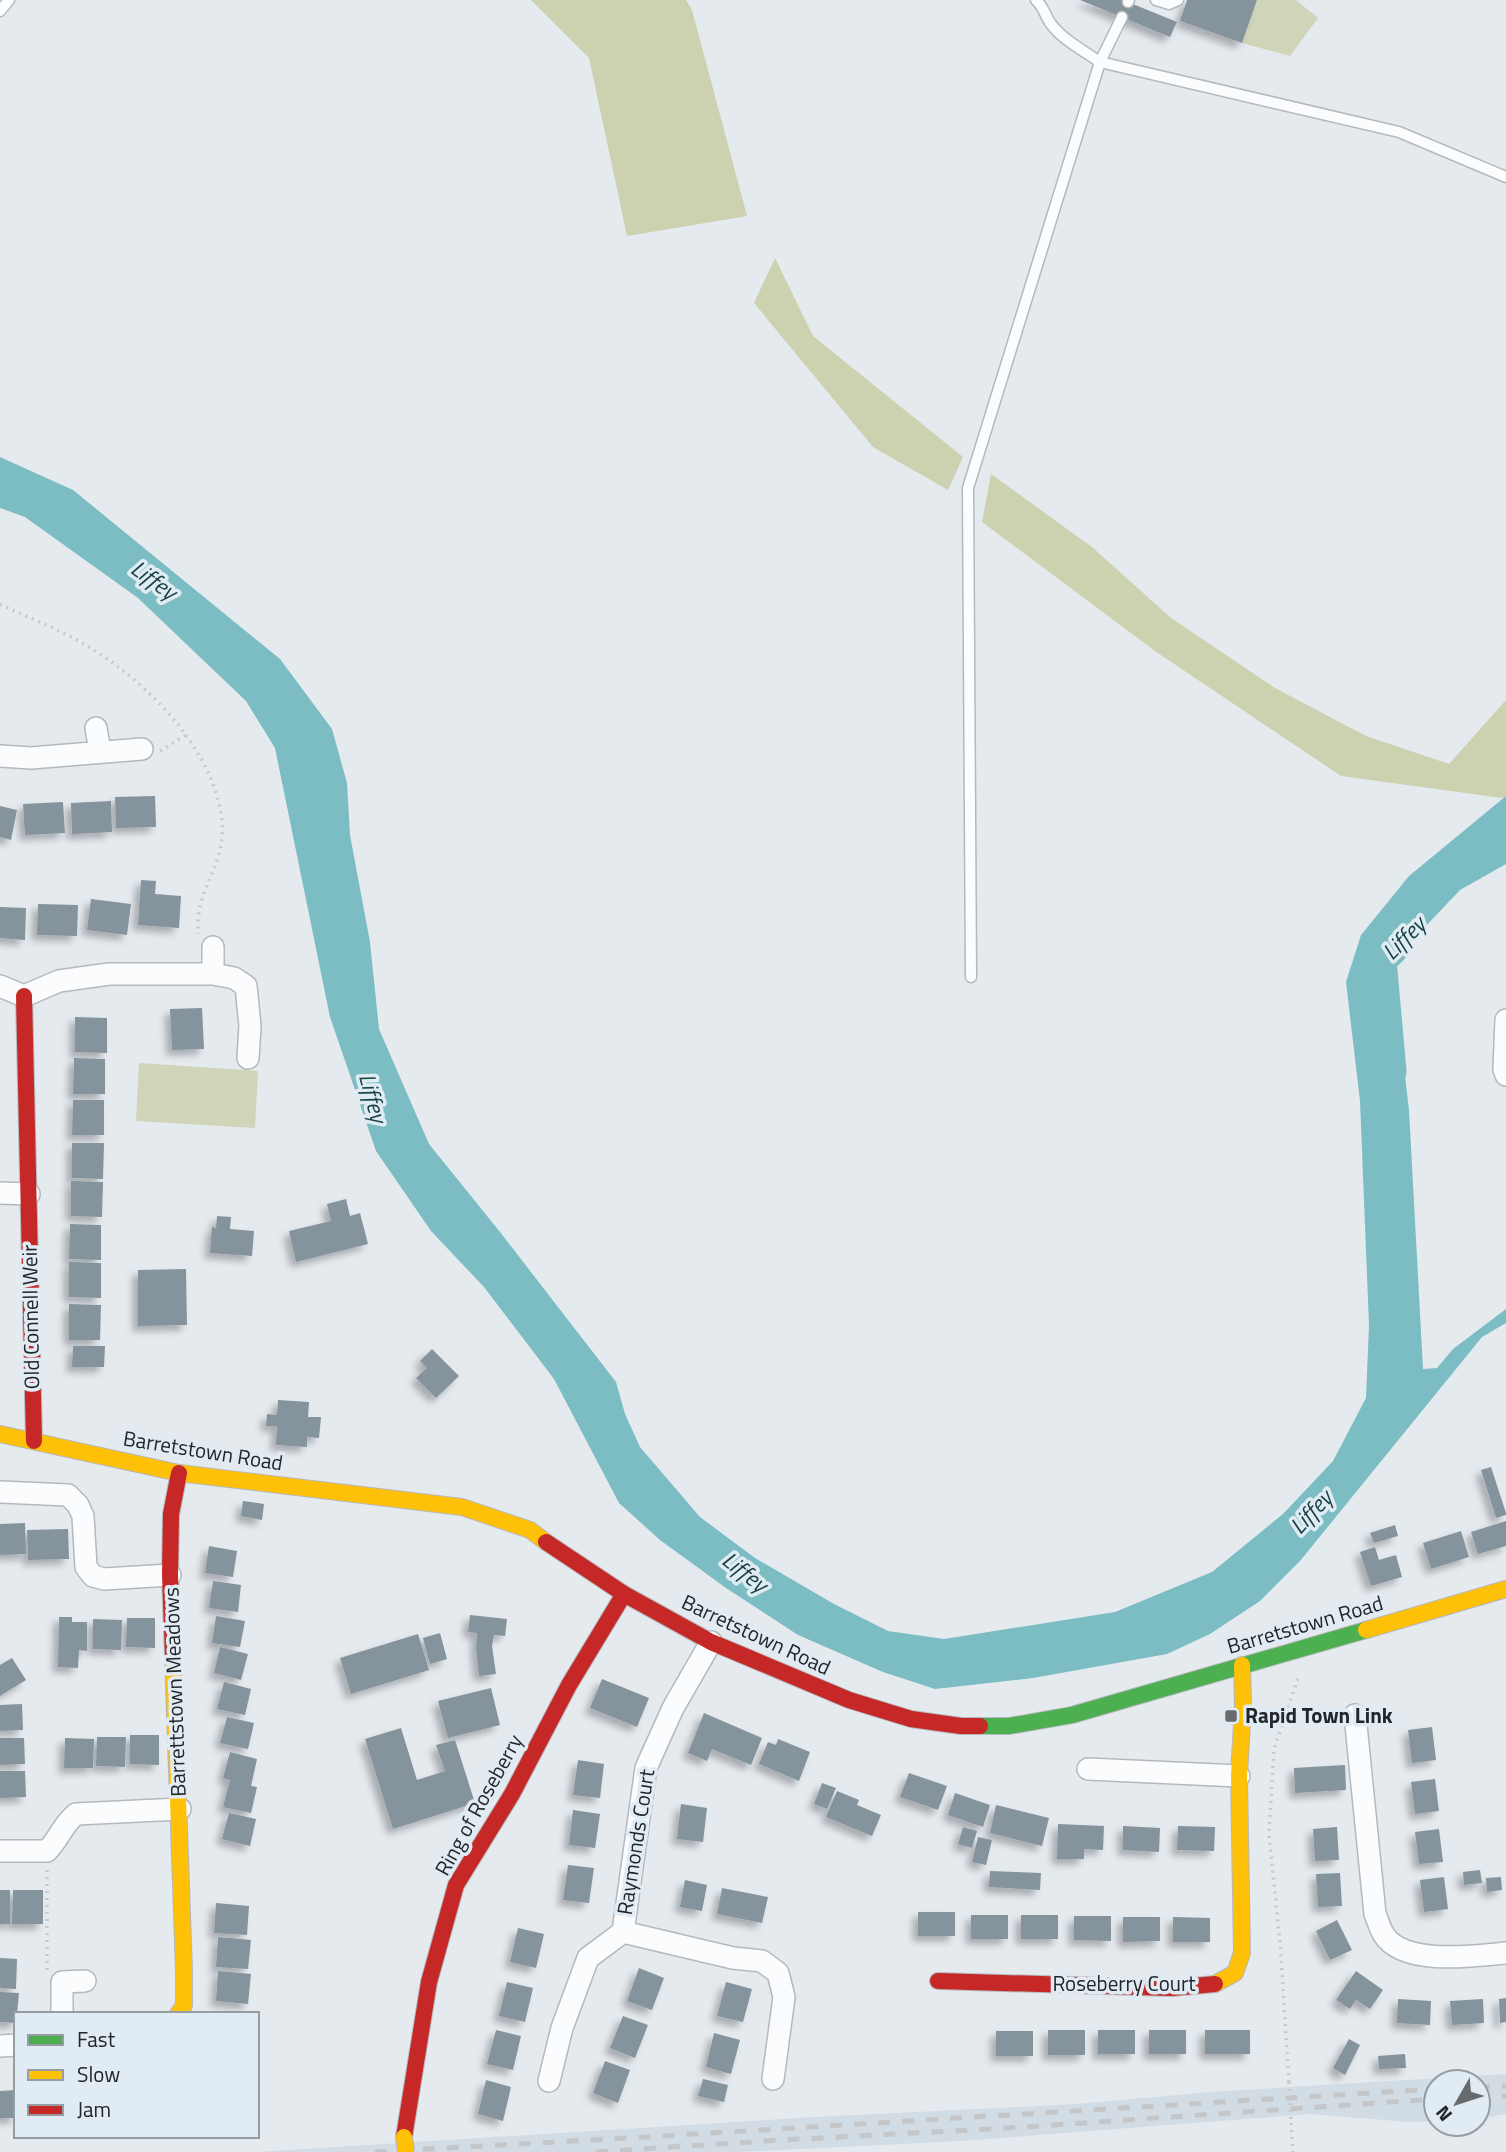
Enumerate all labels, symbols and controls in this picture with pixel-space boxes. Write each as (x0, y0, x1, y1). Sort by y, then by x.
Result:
water label: Liffey (124, 551, 187, 610)
water label: Liffey (1374, 906, 1435, 968)
water label: Liffey (350, 1069, 397, 1129)
street label: Old Connell Weir (13, 1244, 47, 1390)
street label: Barretstown Road (121, 1422, 285, 1478)
water label: Liffey (1281, 1480, 1342, 1542)
water label: Liffey (715, 1543, 778, 1602)
street label: Barretstown Road (677, 1586, 836, 1683)
street label: Barretstown Road (1223, 1586, 1387, 1662)
street label: Barrettstown Meadows (154, 1587, 194, 1797)
place label: Rapid Town Link (1245, 1699, 1393, 1731)
marker: Rapid Town Link (1223, 1708, 1239, 1724)
street label: Ring of Roseberry (426, 1728, 530, 1881)
street label: Raymonds Court (608, 1766, 662, 1917)
street label: Roseberry Court (1052, 1967, 1196, 1999)
legend (14, 2012, 259, 2138)
text: Fast (77, 2023, 116, 2055)
text: Slow (77, 2058, 120, 2090)
north arrow (1422, 2068, 1492, 2138)
text: Jam (77, 2093, 111, 2125)
text: N (1428, 2100, 1459, 2128)

